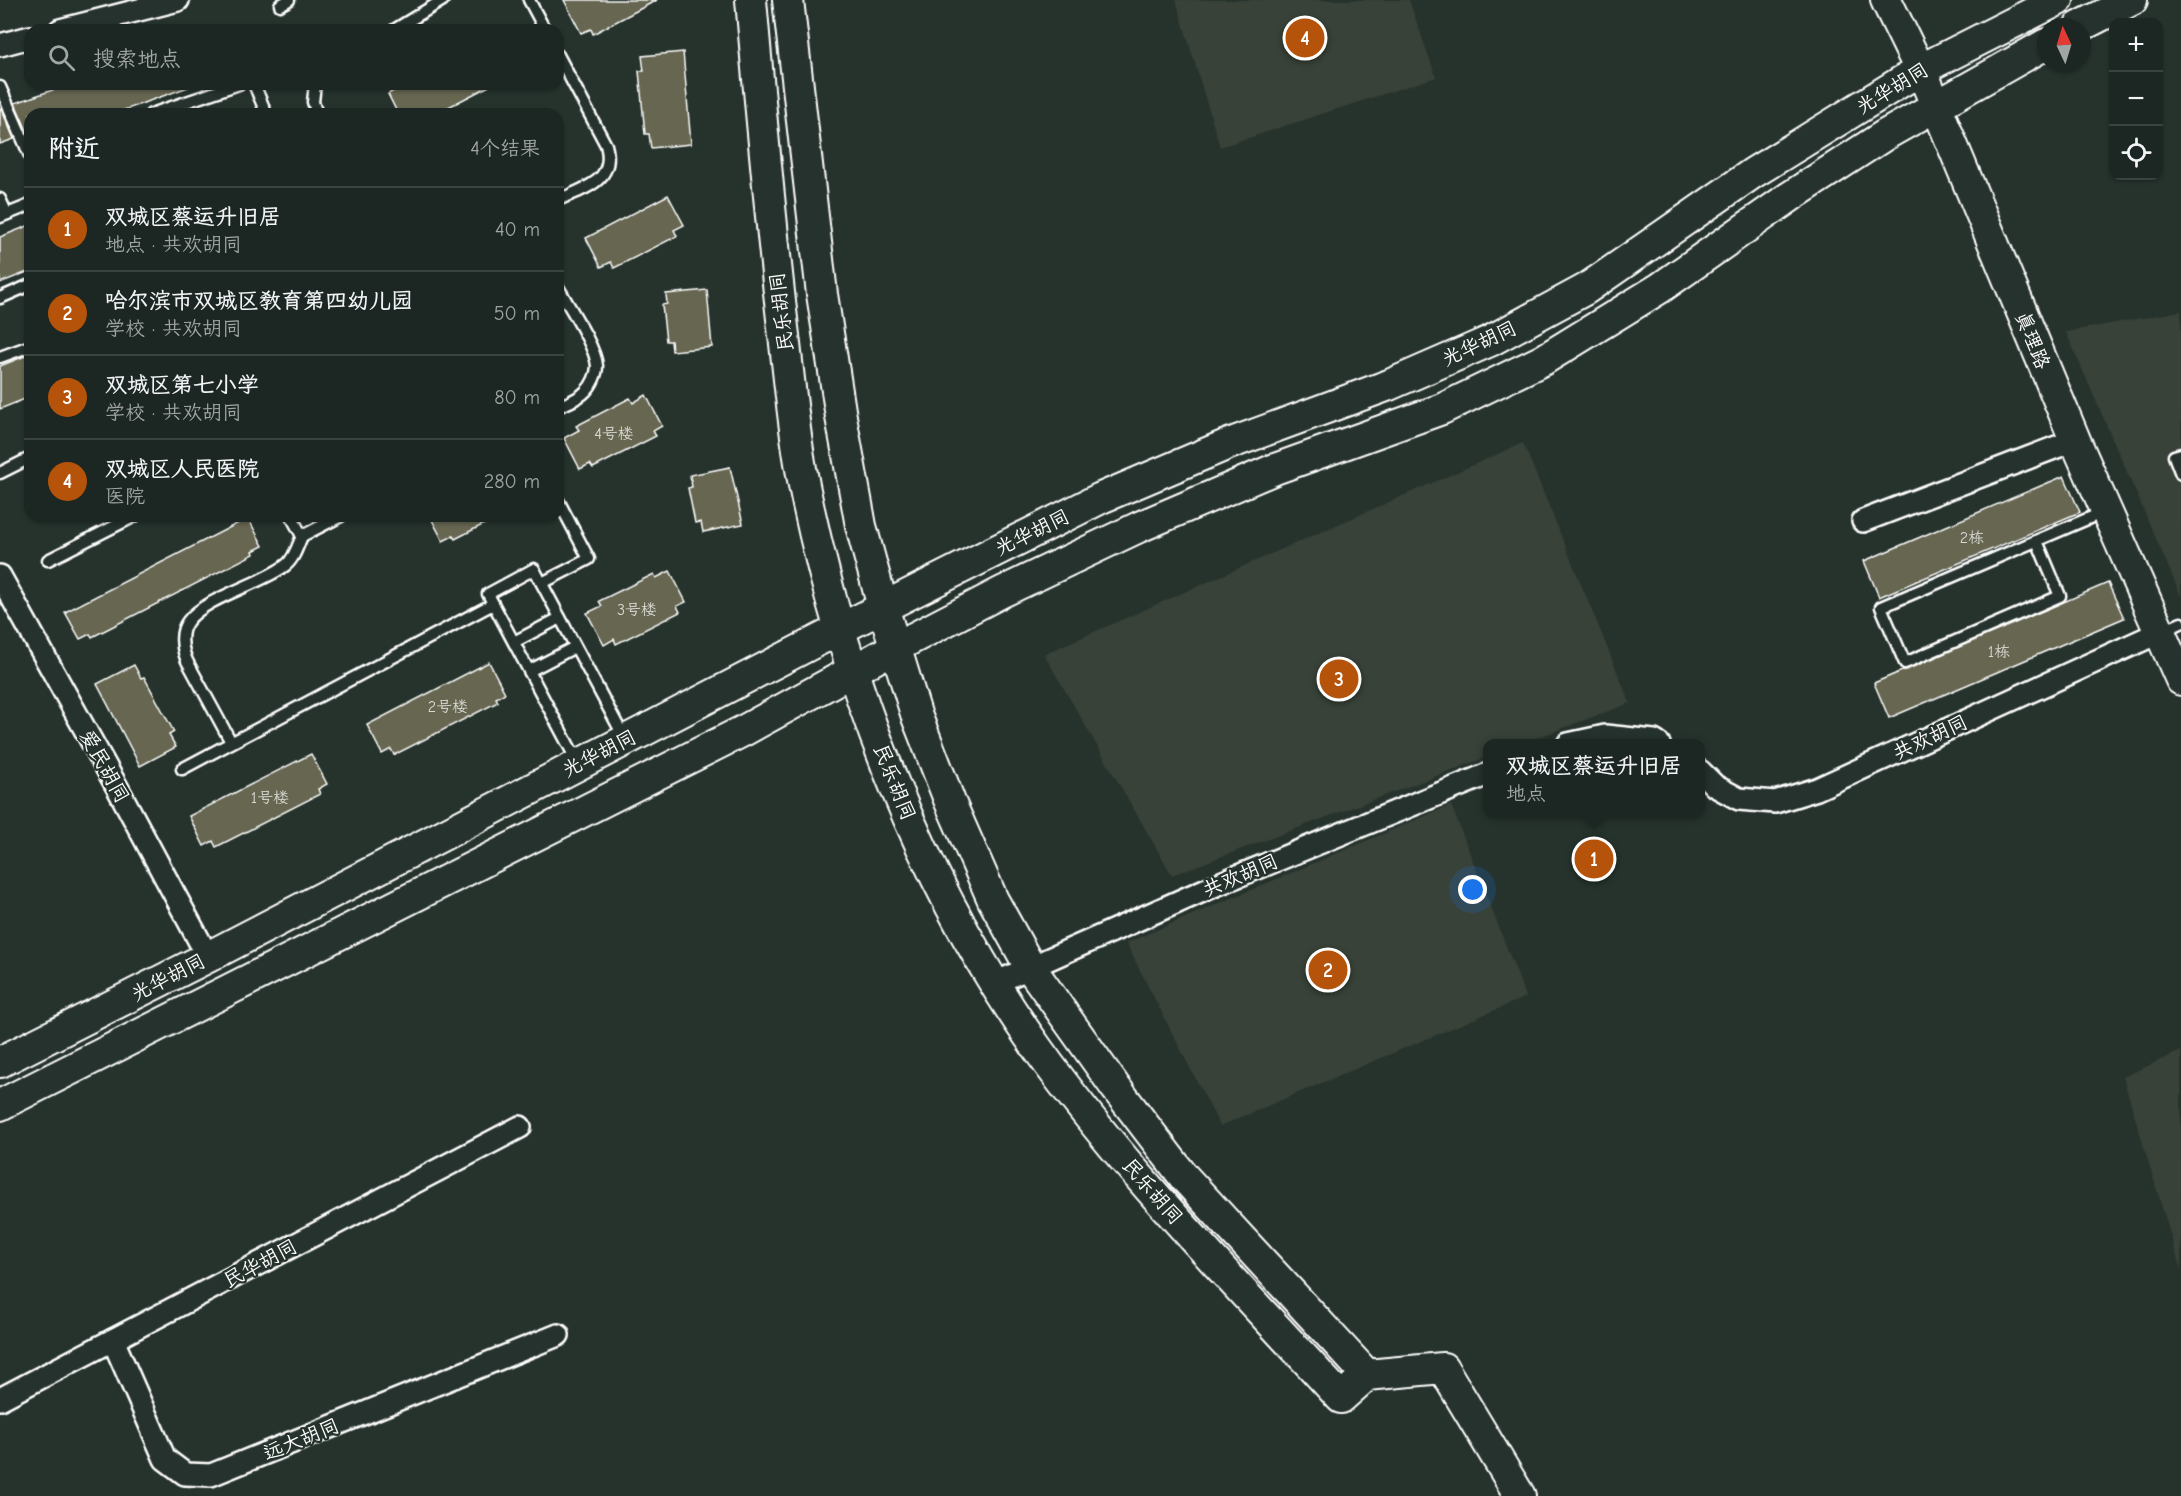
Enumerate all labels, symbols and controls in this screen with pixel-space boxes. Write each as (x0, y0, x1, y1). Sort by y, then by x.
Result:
pin: 4 (1286, 15, 1324, 60)
north arrow (2037, 18, 2091, 72)
map controls (2109, 18, 2163, 180)
button: + (2109, 18, 2163, 72)
search box (24, 24, 564, 90)
icon: search (45, 41, 78, 74)
text: 搜索地点 (93, 46, 181, 72)
street label: 光华胡同 (1852, 58, 1932, 119)
button: − (2109, 72, 2163, 126)
button: locate (2109, 126, 2163, 180)
text: 附近 (48, 134, 100, 164)
text: 4个结果 (470, 137, 540, 160)
text: 双城区蔡运升旧居 (105, 204, 281, 230)
text: 1 (64, 218, 71, 241)
text: 40 m (495, 218, 540, 241)
text: 地点 · 共欢胡同 (105, 233, 242, 256)
street label: 民乐胡同 (765, 271, 798, 353)
text: 哈尔滨市双城区教育第四幼儿园 (105, 288, 413, 314)
text: 2 (63, 302, 72, 325)
text: 50 m (494, 302, 540, 325)
street label: 真理路 (2011, 308, 2055, 373)
street label: 光华胡同 (1438, 316, 1520, 371)
text: 学校 · 共欢胡同 (105, 317, 242, 340)
text: 双城区第七小学 (105, 372, 259, 398)
text: 3 (63, 386, 72, 409)
text: 80 m (494, 386, 540, 409)
text: 学校 · 共欢胡同 (105, 401, 242, 424)
house number: 4号楼 (594, 425, 634, 443)
text: 双城区人民医院 (105, 456, 259, 482)
text: 4 (63, 470, 72, 493)
text: 280 m (484, 470, 540, 493)
text: 医院 (105, 485, 145, 508)
street label: 光华胡同 (991, 505, 1073, 560)
house number: 2栋 (1960, 529, 1984, 547)
house number: 3号楼 (617, 601, 657, 619)
house number: 1栋 (1988, 643, 2010, 661)
pin: 3 (1320, 656, 1358, 702)
house number: 2号楼 (428, 698, 468, 716)
street label: 共欢胡同 (1889, 710, 1971, 765)
street label: 光华胡同 (558, 725, 640, 782)
street label: 爱民胡同 (75, 726, 134, 807)
popup (1483, 739, 1705, 817)
street label: 民乐胡同 (869, 741, 920, 824)
text: 双城区蔡运升旧居 (1506, 753, 1682, 779)
text: 地点 (1506, 782, 1546, 805)
house number: 1号楼 (251, 789, 289, 807)
pin: 1 (1574, 836, 1614, 882)
street label: 共欢胡同 (1199, 849, 1282, 902)
your location (1458, 875, 1487, 904)
pin: 2 (1308, 948, 1348, 992)
street label: 光华胡同 (127, 949, 209, 1006)
street label: 民乐胡同 (1118, 1154, 1188, 1229)
street label: 民华胡同 (220, 1235, 301, 1292)
street label: 远大胡同 (260, 1414, 343, 1465)

